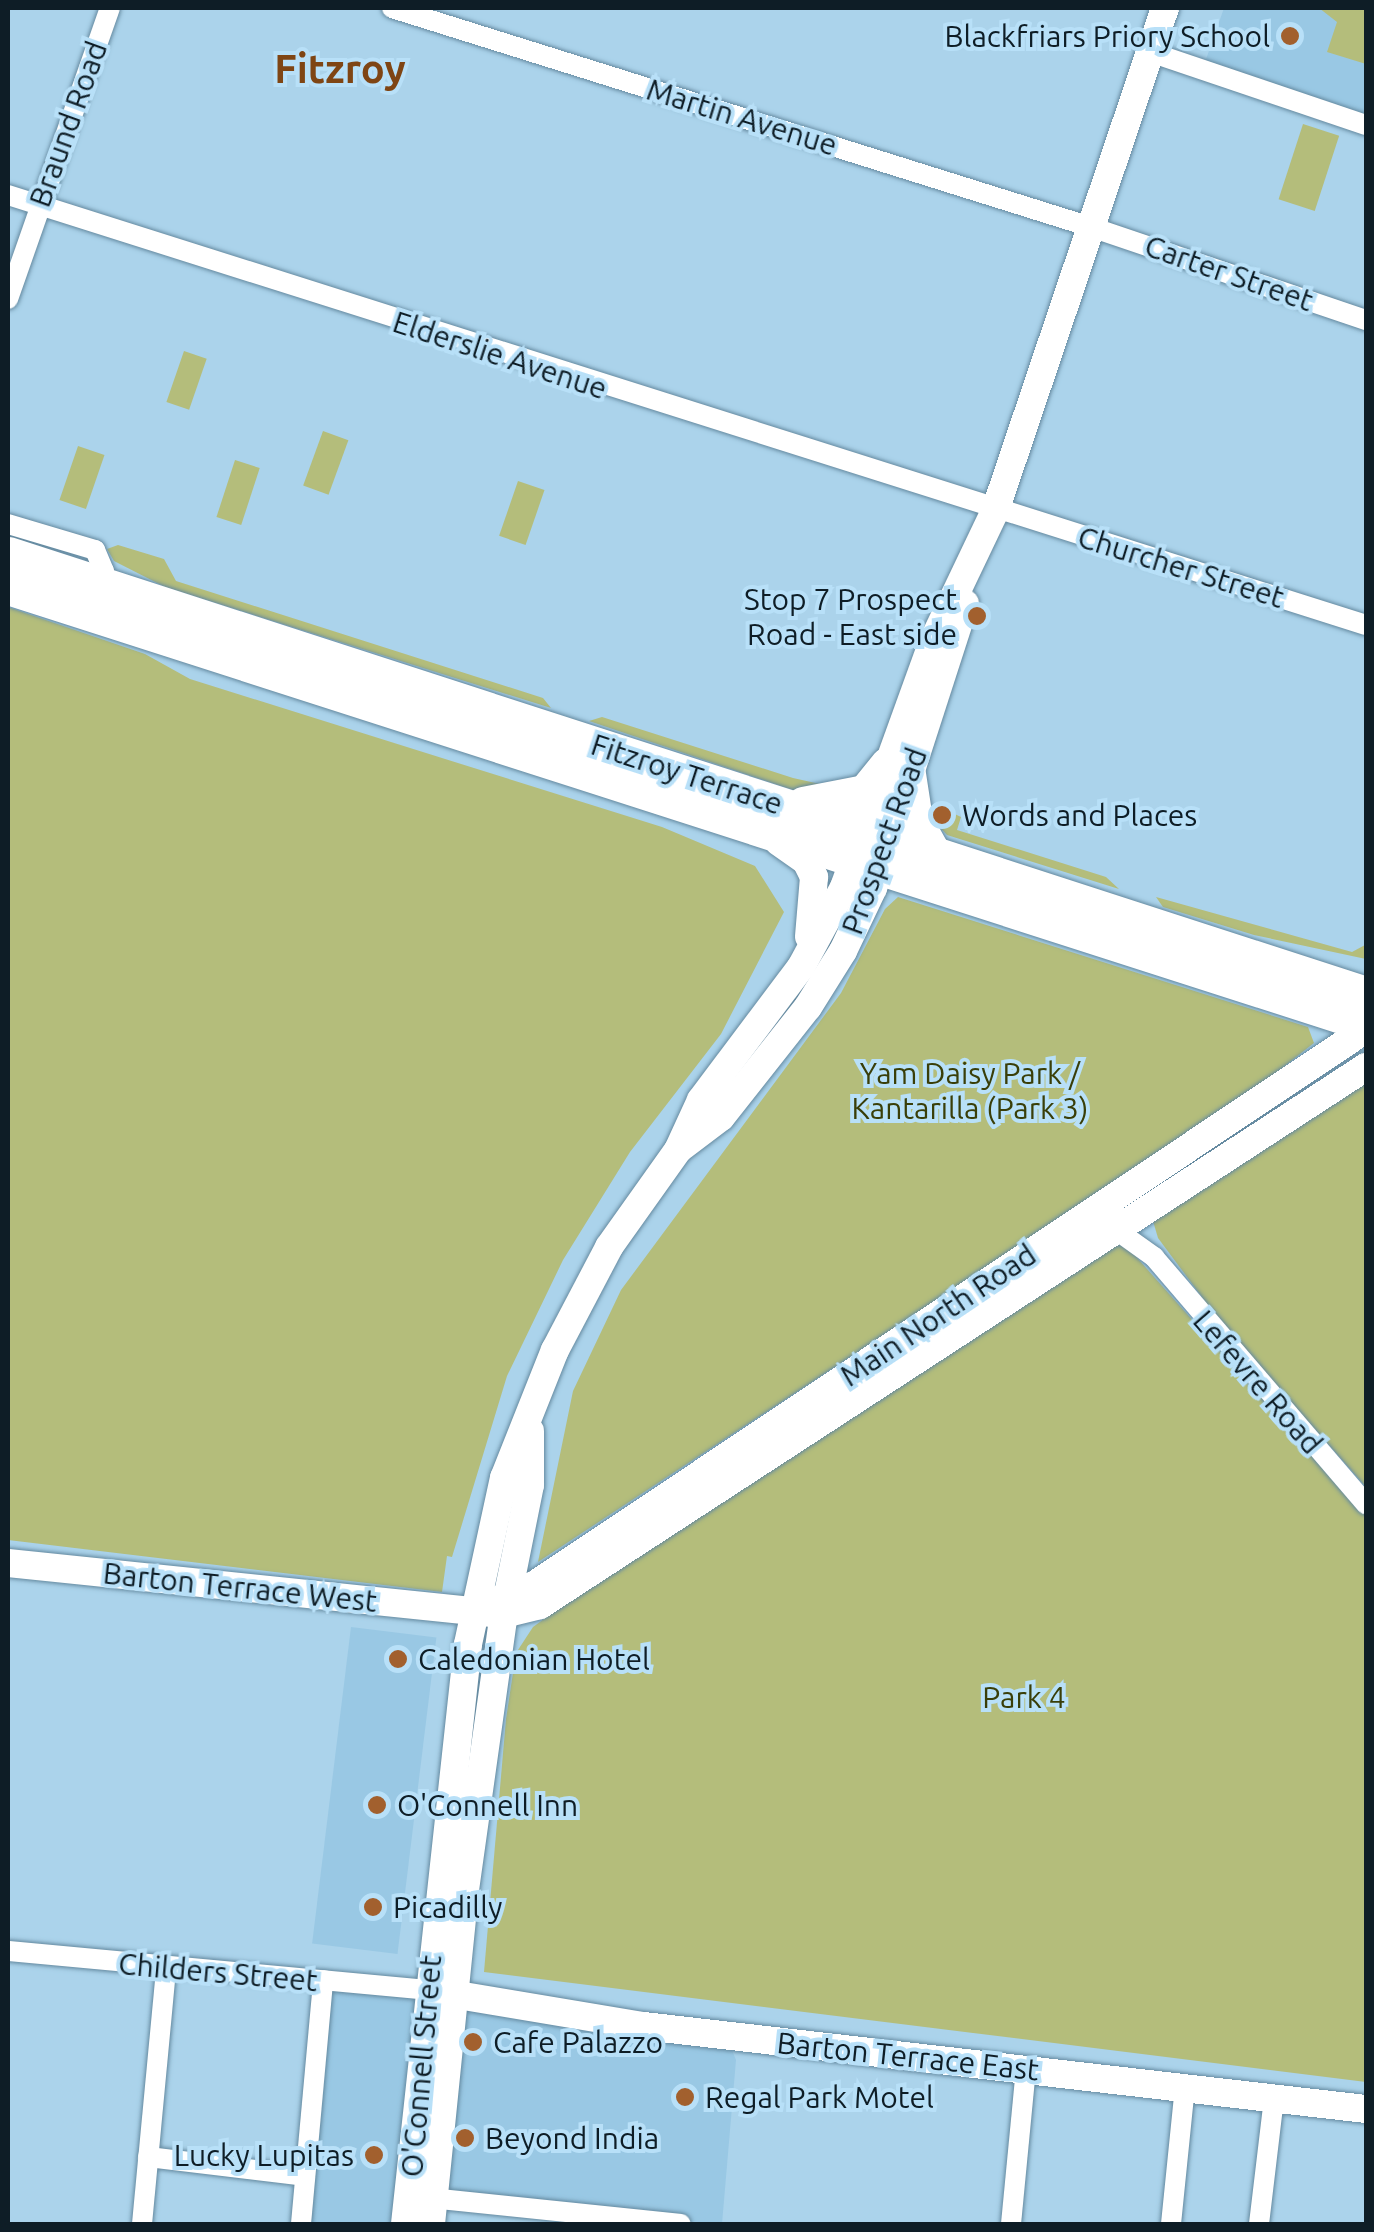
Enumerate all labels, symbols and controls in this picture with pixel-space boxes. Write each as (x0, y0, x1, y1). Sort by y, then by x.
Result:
place label: Blackfriars Priory School (944, 18, 1270, 54)
marker: Blackfriars Priory School (1279, 25, 1301, 47)
street label: Braund Road (21, 36, 115, 212)
district label: Fitzroy (274, 45, 406, 93)
street label: Martin Avenue (643, 71, 841, 163)
street label: Carter Street (1140, 227, 1318, 319)
street label: Elderslie Avenue (388, 303, 612, 407)
street label: Churcher Street (1074, 519, 1288, 615)
place label: Stop 7 Prospect Road - East side (744, 581, 957, 652)
marker: Stop 7 Prospect Road - East side (966, 605, 988, 627)
street label: Fitzroy Terrace (587, 726, 787, 822)
street label: Prospect Road (834, 743, 934, 939)
place label: Words and Places (962, 797, 1197, 833)
marker: Words and Places (931, 804, 953, 826)
park label: Yam Daisy Park / Kantarilla (Park 3) (852, 1055, 1088, 1126)
street label: Main North Road (833, 1236, 1043, 1394)
street label: Lefevre Road (1186, 1303, 1330, 1461)
street label: Barton Terrace West (101, 1555, 379, 1619)
place label: Caledonian Hotel (418, 1641, 650, 1677)
marker: Caledonian Hotel (387, 1648, 409, 1670)
park label: Park 4 (982, 1679, 1066, 1715)
place label: O'Connell Inn (397, 1787, 578, 1823)
marker: O'Connell Inn (366, 1794, 388, 1816)
place label: Picadilly (393, 1889, 502, 1925)
marker: Picadilly (362, 1896, 384, 1918)
street label: Childers Street (117, 1945, 319, 1999)
street label: O'Connell Street (393, 1953, 449, 2179)
place label: Cafe Palazzo (493, 2024, 663, 2060)
street label: Barton Terrace East (775, 2024, 1041, 2088)
marker: Cafe Palazzo (462, 2031, 484, 2053)
place label: Regal Park Motel (705, 2079, 934, 2115)
marker: Regal Park Motel (674, 2086, 696, 2108)
place label: Beyond India (485, 2120, 659, 2156)
marker: Beyond India (454, 2127, 476, 2149)
place label: Lucky Lupitas (174, 2137, 354, 2173)
marker: Lucky Lupitas (363, 2144, 385, 2166)

